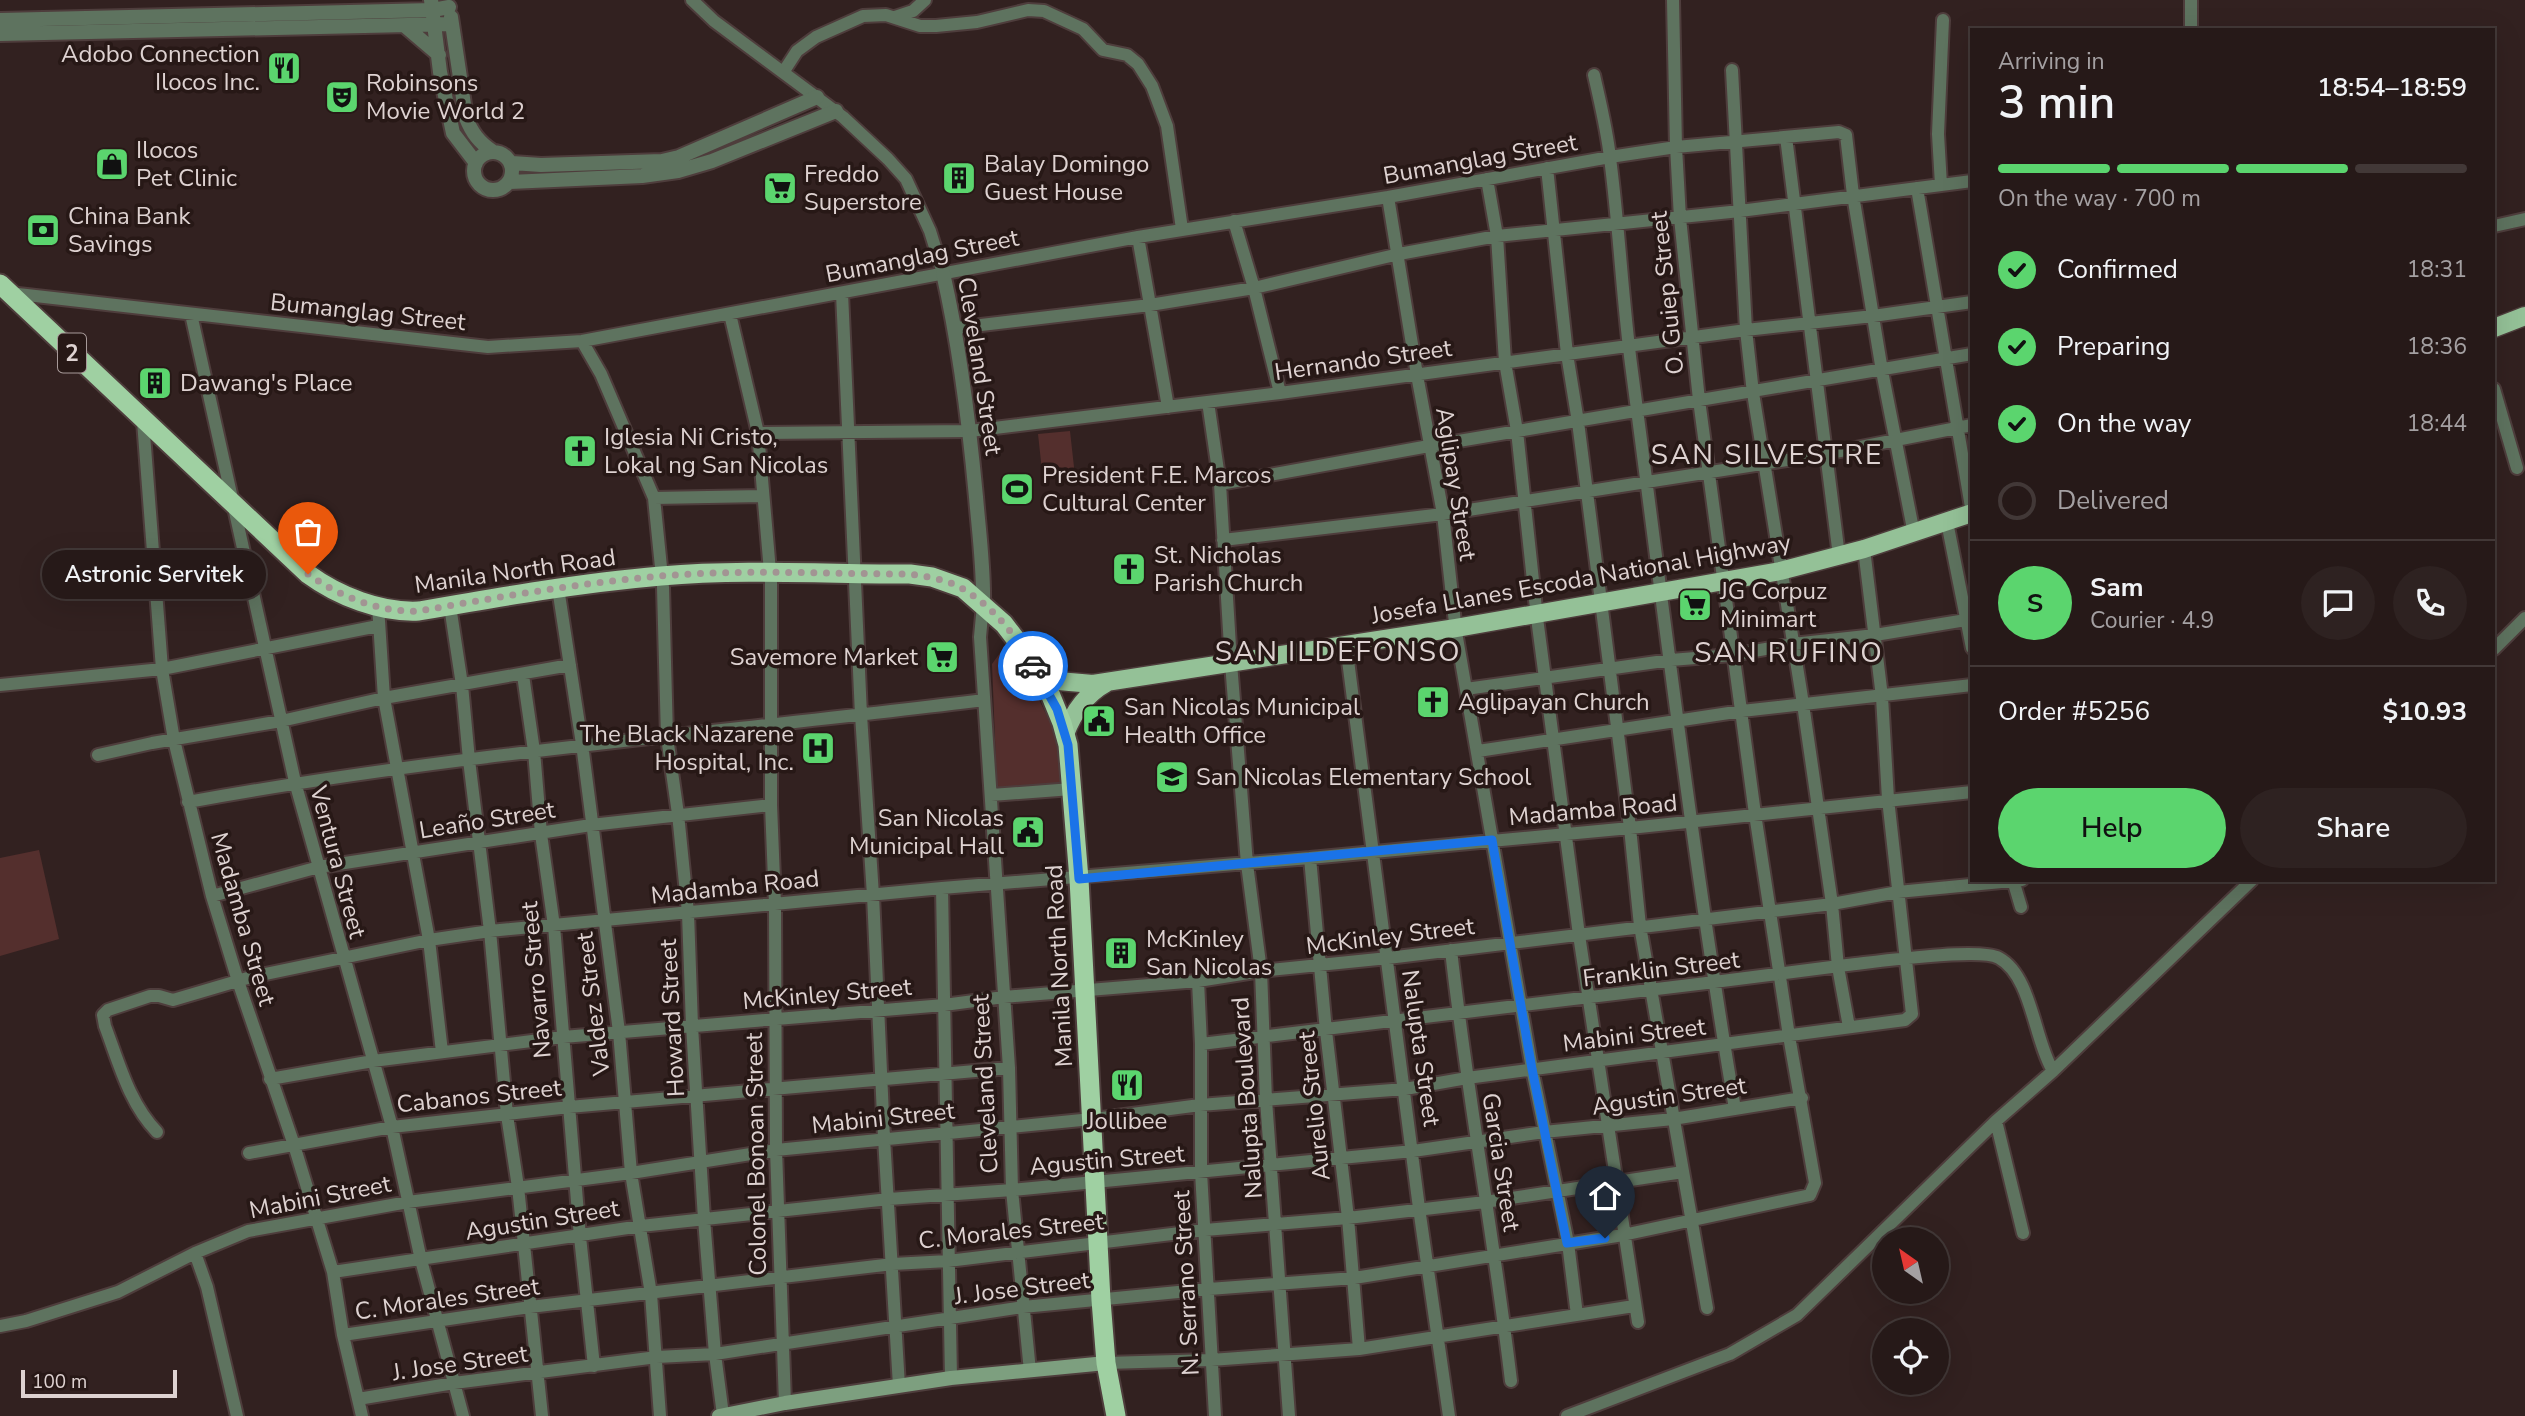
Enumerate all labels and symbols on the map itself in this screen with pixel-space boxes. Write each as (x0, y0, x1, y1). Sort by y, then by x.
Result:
place label: Adobo Connection Ilocos Inc. (61, 38, 260, 98)
restaurant icon: Adobo Connection Ilocos Inc. (265, 49, 303, 87)
place label: Robinsons Movie World 2 (366, 67, 525, 127)
theatre icon: Robinsons Movie World 2 (323, 78, 361, 116)
street label: Bumanglag Street (1381, 126, 1580, 192)
place label: Ilocos Pet Clinic (136, 134, 237, 194)
shop icon: Ilocos Pet Clinic (93, 145, 131, 183)
place label: Balay Domingo Guest House (984, 148, 1149, 208)
place label: Freddo Superstore (804, 158, 922, 218)
building icon: Balay Domingo Guest House (940, 159, 978, 197)
supermarket icon: Freddo Superstore (761, 169, 799, 207)
place label: China Bank Savings (68, 200, 191, 260)
street label: O. Guiep Street (1642, 209, 1691, 376)
bank icon: China Bank Savings (24, 211, 62, 249)
street label: Bumanglag Street (823, 221, 1022, 290)
street label: Cleveland Street (950, 275, 1010, 458)
street label: Bumanglag Street (269, 286, 468, 338)
street label: Hernando Street (1272, 332, 1454, 388)
road number: 2 (58, 334, 86, 372)
building icon: Dawang's Place (136, 364, 174, 402)
place label: Dawang's Place (180, 367, 352, 399)
street label: Aglipay Street (1428, 405, 1484, 563)
place label: Iglesia Ni Cristo, Lokal ng San Nicolas (604, 421, 828, 481)
church icon: Iglesia Ni Cristo, Lokal ng San Nicolas (561, 432, 599, 470)
district label: SAN SILVESTRE (1651, 436, 1883, 474)
place label: President F.E. Marcos Cultural Center (1042, 459, 1272, 519)
sports icon: President F.E. Marcos Cultural Center (998, 470, 1036, 508)
pin (278, 502, 338, 574)
street label: Josefa Llanes Escoda National Highway (1368, 526, 1794, 632)
place label: St. Nicholas Parish Church (1154, 539, 1303, 599)
street label: Manila North Road (412, 541, 618, 601)
callout: Astronic Servitek (42, 550, 266, 598)
church icon: St. Nicholas Parish Church (1110, 550, 1148, 588)
place label: JG Corpuz Minimart (1719, 575, 1827, 635)
supermarket icon: JG Corpuz Minimart (1676, 586, 1714, 624)
courier (998, 631, 1068, 701)
district label: SAN ILDEFONSO (1215, 633, 1461, 671)
district label: SAN RUFINO (1694, 634, 1884, 672)
supermarket icon: Savemore Market (923, 638, 961, 676)
place label: Savemore Market (730, 641, 919, 673)
church icon: Aglipayan Church (1414, 683, 1452, 721)
place label: Aglipayan Church (1458, 686, 1650, 718)
place label: San Nicolas Municipal Health Office (1124, 691, 1360, 751)
public building icon: San Nicolas Municipal Health Office (1080, 702, 1118, 740)
place label: The Black Nazarene Hospital, Inc. (580, 718, 794, 778)
hospital icon: The Black Nazarene Hospital, Inc. (799, 729, 837, 767)
school or university icon: San Nicolas Elementary School (1153, 758, 1191, 796)
place label: San Nicolas Elementary School (1196, 761, 1531, 793)
street label: Ventura Street (302, 781, 374, 942)
street label: Madamba Road (1507, 787, 1679, 833)
street label: Leaño Street (417, 793, 558, 847)
place label: San Nicolas Municipal Hall (849, 802, 1004, 862)
public building icon: San Nicolas Municipal Hall (1009, 813, 1047, 851)
street label: Madamba Street (203, 829, 283, 1010)
street label: Madamba Road (649, 862, 821, 912)
street label: Manila North Road (1038, 864, 1080, 1068)
street label: Navarro Street (513, 900, 559, 1060)
street label: McKinley Street (1304, 910, 1477, 962)
place label: McKinley San Nicolas (1146, 923, 1272, 983)
street label: Valdez Street (568, 930, 618, 1079)
building icon: McKinley San Nicolas (1102, 934, 1140, 972)
street label: Howard Street (652, 938, 692, 1098)
street label: Franklin Street (1581, 943, 1742, 994)
street label: Nalupta Street (1394, 968, 1448, 1129)
street label: McKinley Street (741, 971, 913, 1017)
street label: Cleveland Street (964, 993, 1006, 1175)
street label: Nalupta Boulevard (1224, 996, 1270, 1200)
street label: Mabini Street (1561, 1010, 1708, 1060)
street label: Aurelio Street (1290, 1029, 1338, 1182)
street label: Colonel Bonoan Street (738, 1032, 774, 1276)
restaurant icon: Jollibee (1108, 1066, 1146, 1104)
street label: Agustin Street (1590, 1069, 1749, 1123)
street label: Cabanos Street (395, 1071, 563, 1121)
street label: Garcia Street (1474, 1091, 1528, 1234)
street label: Mabini Street (810, 1095, 957, 1141)
place label: Jollibee (1086, 1105, 1167, 1137)
street label: Agustin Street (1028, 1137, 1186, 1183)
pin (1575, 1166, 1635, 1238)
street label: Mabini Street (246, 1167, 394, 1226)
street label: N. Serrano Street (1165, 1189, 1207, 1376)
street label: Agustin Street (463, 1192, 622, 1248)
street label: C. Morales Street (917, 1205, 1106, 1257)
north arrow (1872, 1227, 1950, 1304)
street label: J. Jose Street (951, 1264, 1092, 1312)
street label: C. Morales Street (353, 1270, 542, 1328)
street label: J. Jose Street (389, 1338, 530, 1388)
scale bar (21, 1367, 177, 1399)

